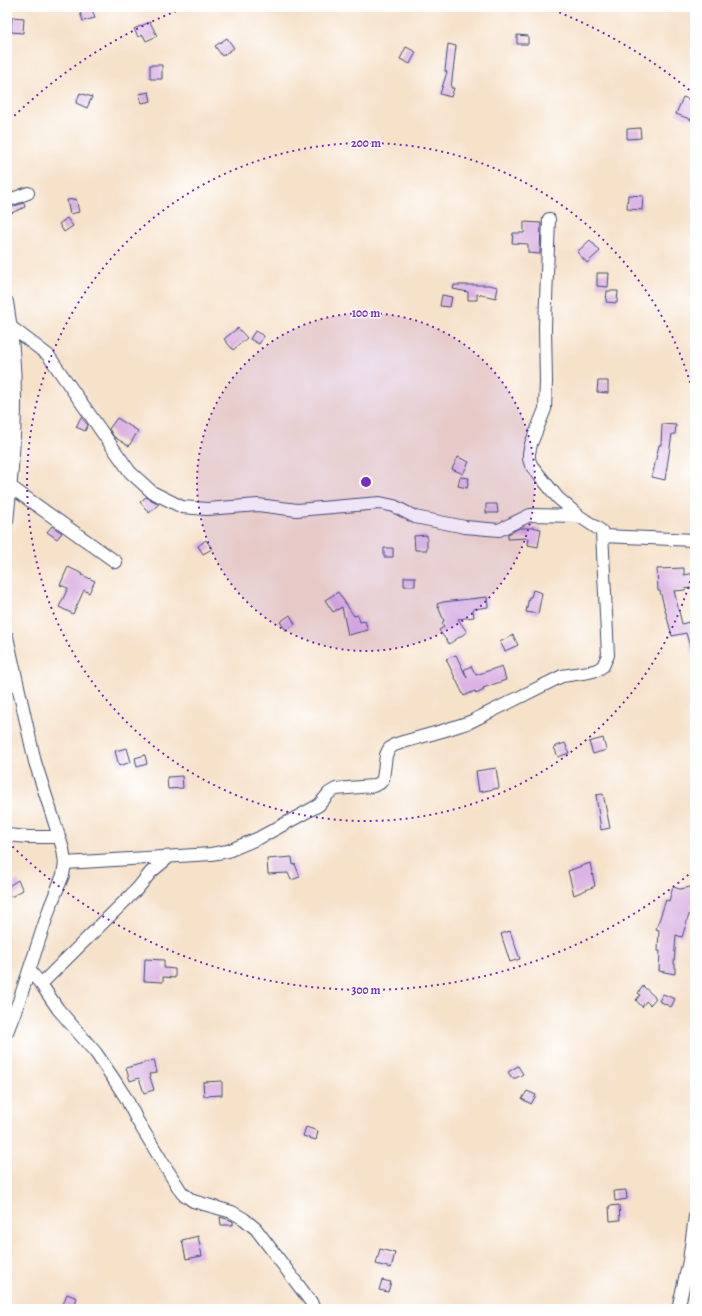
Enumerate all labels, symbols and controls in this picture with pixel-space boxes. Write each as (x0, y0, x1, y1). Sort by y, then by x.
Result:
text: 200 m (351, 135, 381, 151)
text: 100 m (352, 305, 380, 321)
centre of rings (359, 475, 373, 489)
text: 300 m (351, 982, 381, 998)

